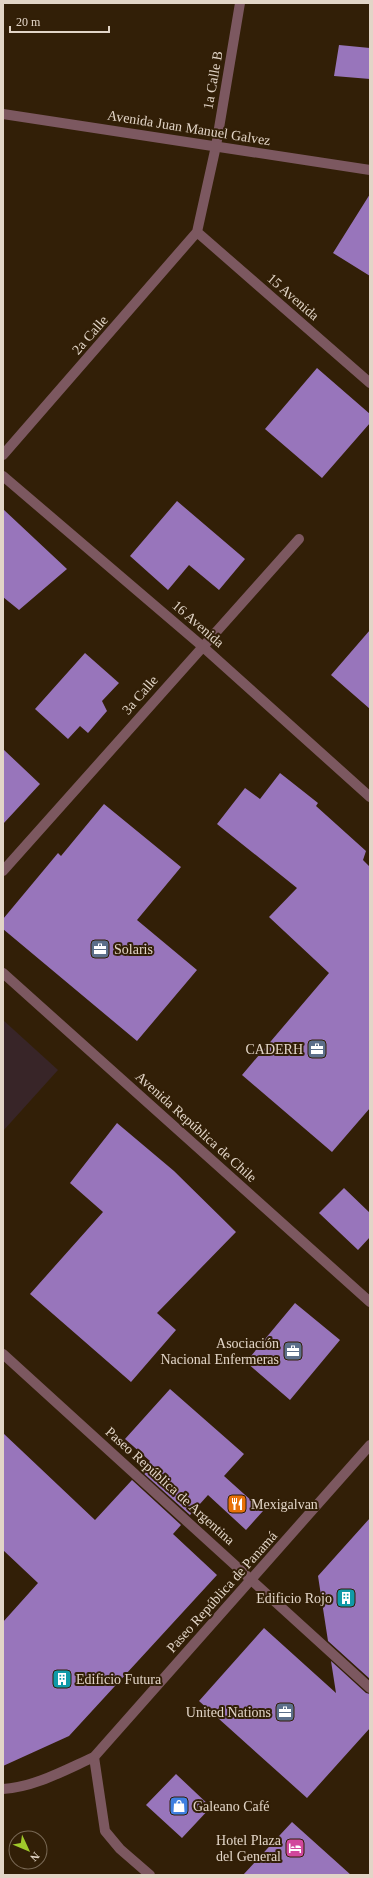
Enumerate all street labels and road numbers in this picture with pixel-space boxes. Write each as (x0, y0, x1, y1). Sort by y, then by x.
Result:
street label: 1a Calle B (200, 50, 226, 110)
street label: Avenida Juan Manuel Galvez (106, 108, 272, 148)
street label: 15 Avenida (264, 271, 322, 324)
street label: 2a Calle (69, 313, 111, 357)
street label: 16 Avenida (169, 598, 227, 651)
street label: 3a Calle (119, 673, 161, 717)
street label: Avenida República de Chile (133, 1069, 259, 1185)
street label: Paseo República de Argentina (103, 1424, 238, 1548)
street label: Paseo República de Panamá (164, 1528, 281, 1656)

